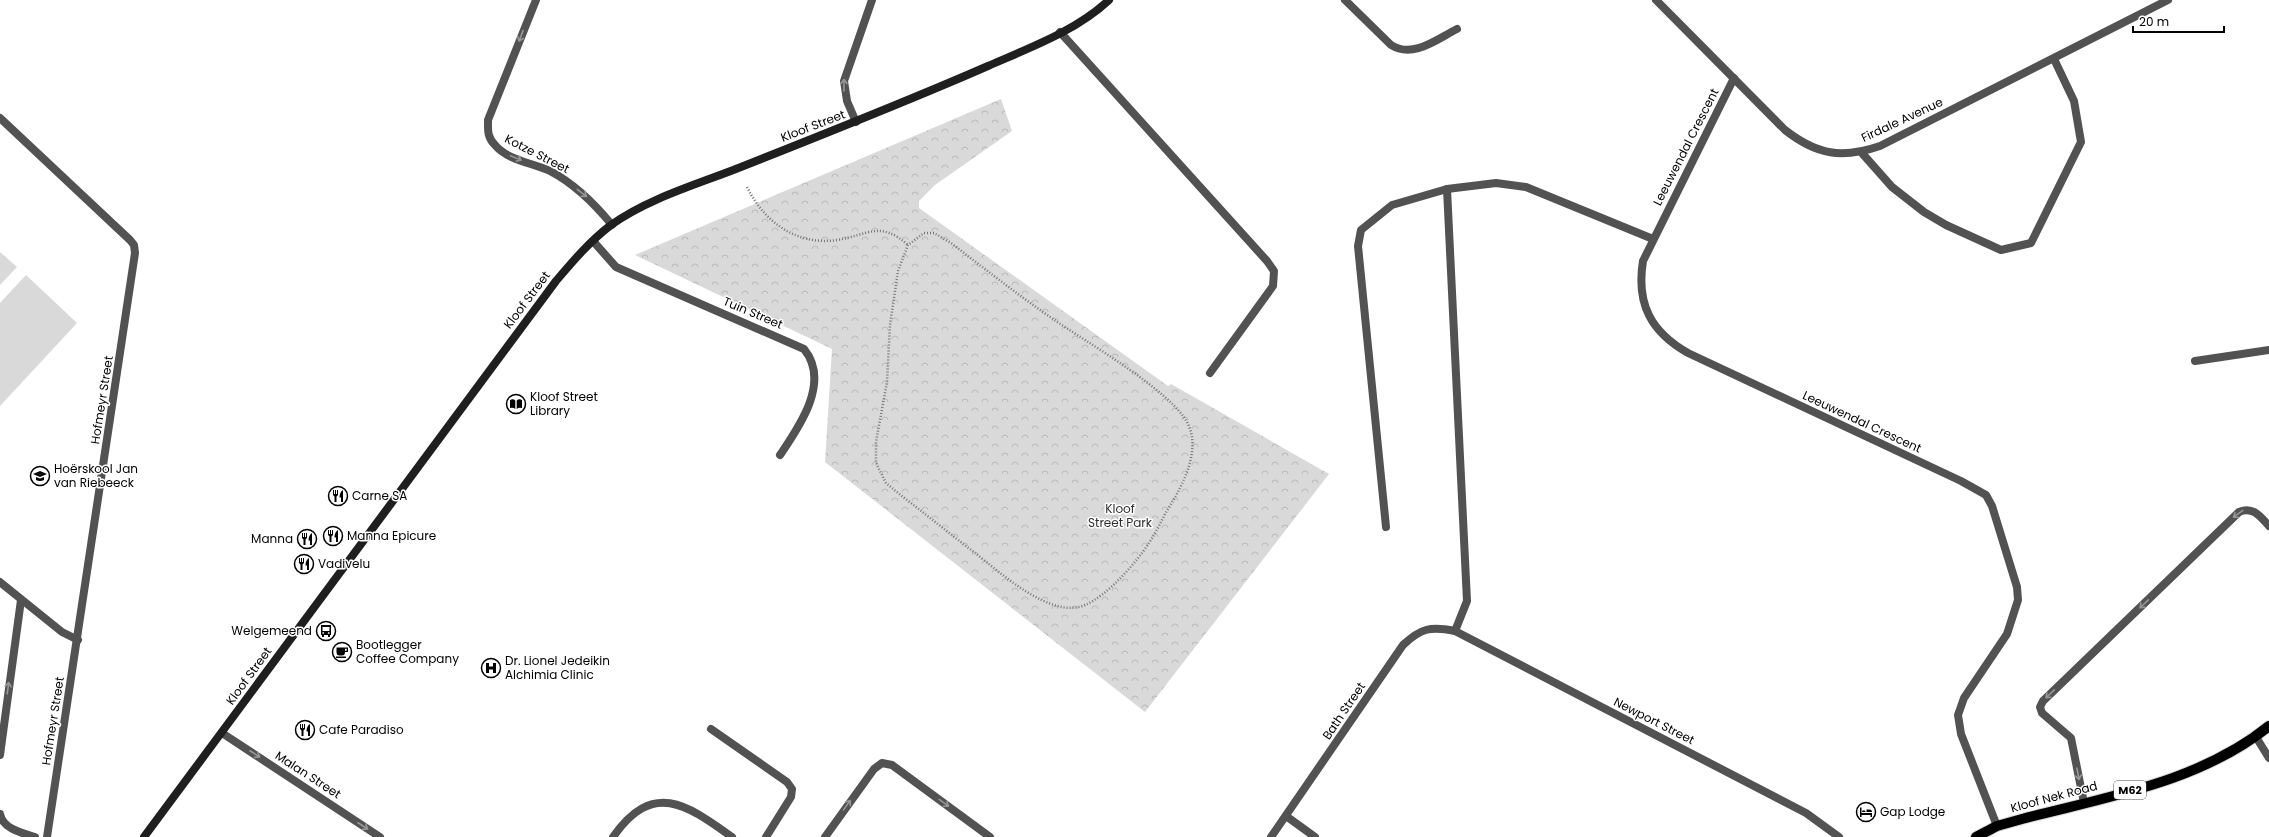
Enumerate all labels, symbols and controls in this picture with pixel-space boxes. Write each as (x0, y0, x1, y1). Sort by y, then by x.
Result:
scale bar (2133, 8, 2224, 34)
text: 20 m (2139, 13, 2169, 30)
one-way arrow (517, 30, 525, 42)
one-way arrow (840, 79, 848, 92)
street label: Leeuwendal Crescent (1649, 85, 1722, 208)
street label: Firdale Avenue (1858, 93, 1945, 146)
street label: Kloof Street (778, 105, 848, 146)
street label: Kotze Street (502, 130, 572, 177)
one-way arrow (510, 154, 522, 162)
one-way arrow (577, 189, 588, 198)
street label: Kloof Street (499, 268, 554, 332)
street label: Tuin Street (721, 292, 786, 333)
street label: Hofmeyr Street (86, 354, 117, 445)
street label: Leeuwendal Crescent (1800, 387, 1924, 457)
place label: Kloof Street Library (530, 388, 598, 419)
library icon: Kloof Street Library (505, 393, 527, 415)
place label: Hoërskool Jan van Riebeeck (54, 460, 138, 491)
school or university icon: Hoërskool Jan van Riebeeck (29, 465, 51, 487)
restaurant icon: Carne SA (327, 485, 349, 507)
place label: Carne SA (352, 487, 407, 504)
park label: Kloof Street Park (1088, 500, 1153, 531)
one-way arrow (2232, 510, 2243, 518)
restaurant icon: Manna Epicure (322, 525, 344, 547)
place label: Manna Epicure (347, 527, 436, 544)
restaurant icon: Manna (296, 528, 318, 550)
place label: Manna (251, 530, 293, 547)
restaurant icon: Vadivelu (293, 553, 315, 575)
place label: Vadivelu (318, 555, 370, 572)
one-way arrow (2139, 599, 2149, 608)
bus stop icon: Welgemeend (315, 620, 337, 642)
place label: Welgemeend (231, 622, 312, 639)
place label: Bootlegger Coffee Company (356, 636, 459, 667)
cafe icon: Bootlegger Coffee Company (331, 641, 353, 663)
street label: Kloof Street (222, 643, 275, 708)
place label: Dr. Lionel Jedeikin Alchimia Clinic (505, 652, 610, 683)
hospital icon: Dr. Lionel Jedeikin Alchimia Clinic (480, 657, 502, 679)
street label: Hofmeyr Street (37, 675, 68, 766)
street label: Bath Street (1318, 679, 1369, 743)
one-way arrow (4, 682, 12, 695)
one-way arrow (2045, 689, 2055, 699)
street label: Newport Street (1611, 693, 1698, 748)
restaurant icon: Cafe Paradiso (294, 719, 316, 741)
place label: Cafe Paradiso (319, 721, 404, 738)
street label: Malan Street (272, 747, 345, 802)
one-way arrow (249, 750, 260, 758)
one-way arrow (2075, 768, 2083, 781)
street label: Kloof Nek Road (2009, 777, 2099, 816)
road number: M62 (2114, 781, 2146, 799)
one-way arrow (938, 799, 949, 807)
one-way arrow (843, 800, 851, 811)
hotel icon: Gap Lodge (1855, 801, 1877, 823)
place label: Gap Lodge (1880, 803, 1945, 820)
one-way arrow (357, 822, 368, 830)

